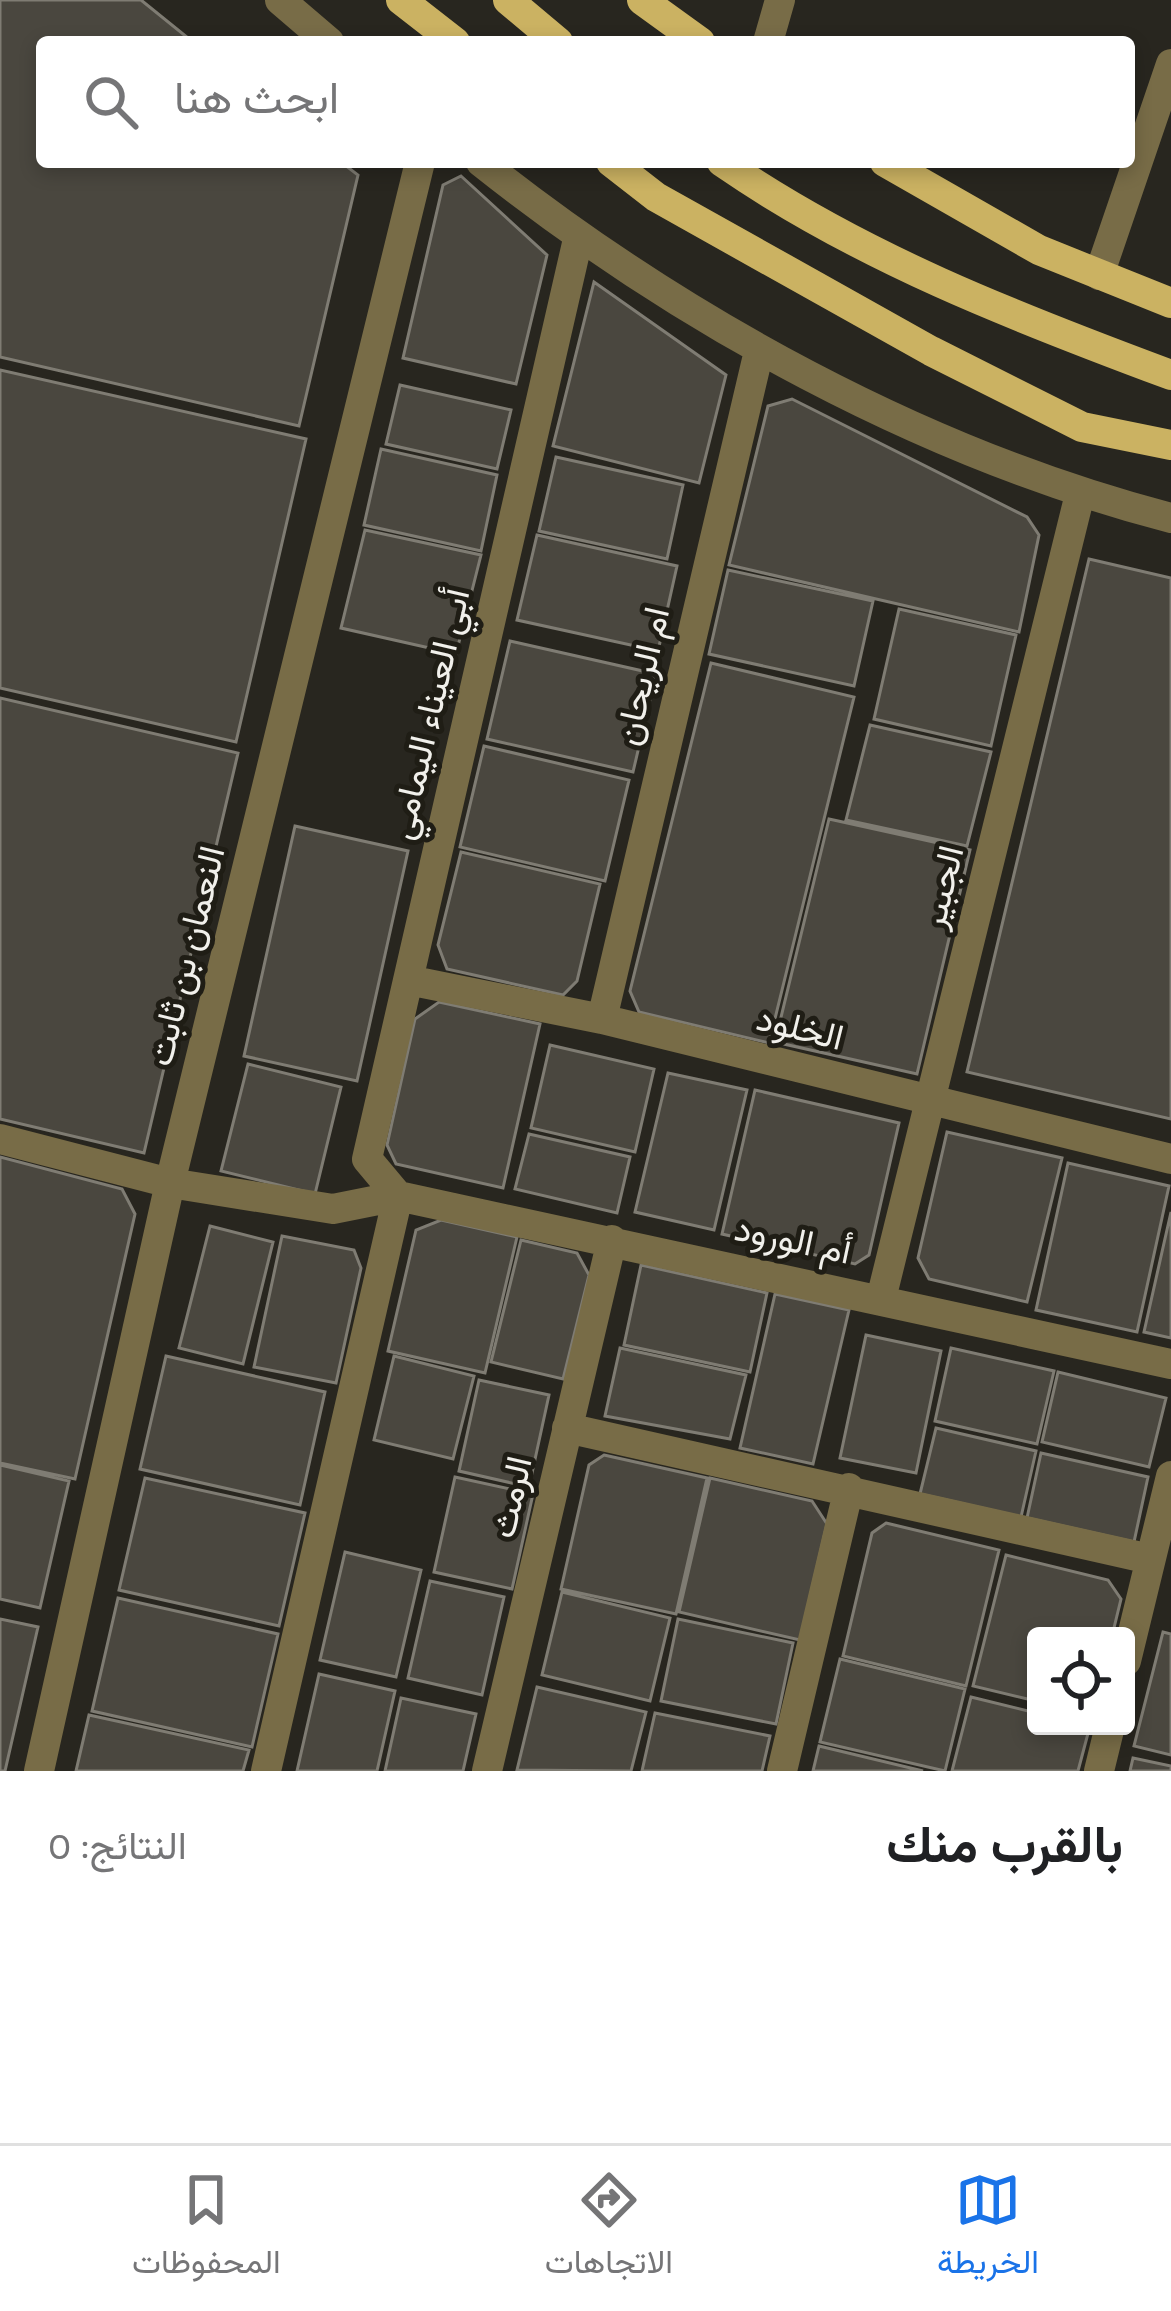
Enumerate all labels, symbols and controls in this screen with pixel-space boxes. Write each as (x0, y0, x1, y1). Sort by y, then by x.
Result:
search box (36, 36, 1135, 168)
icon: search (78, 69, 144, 135)
text: ابحث هنا (174, 72, 339, 124)
street label: أبي العيناء اليمامي (380, 584, 486, 845)
street label: ام الريحان (606, 603, 680, 750)
street label: الجبير (911, 841, 973, 934)
street label: النعمان بن ثابت (138, 842, 234, 1070)
street label: الخلود (752, 997, 848, 1060)
street label: أم الورود (730, 1207, 855, 1275)
street label: الرمث (481, 1452, 542, 1542)
map controls (1027, 1627, 1135, 1735)
button: locate (1027, 1627, 1135, 1735)
text: بالقرب منك (886, 1815, 1123, 1875)
text: النتائج: 0 (48, 1823, 187, 1869)
tab: المحفوظات (132, 2167, 281, 2291)
tab: الاتجاهات (545, 2167, 673, 2291)
tab: الخريطة (937, 2167, 1039, 2291)

